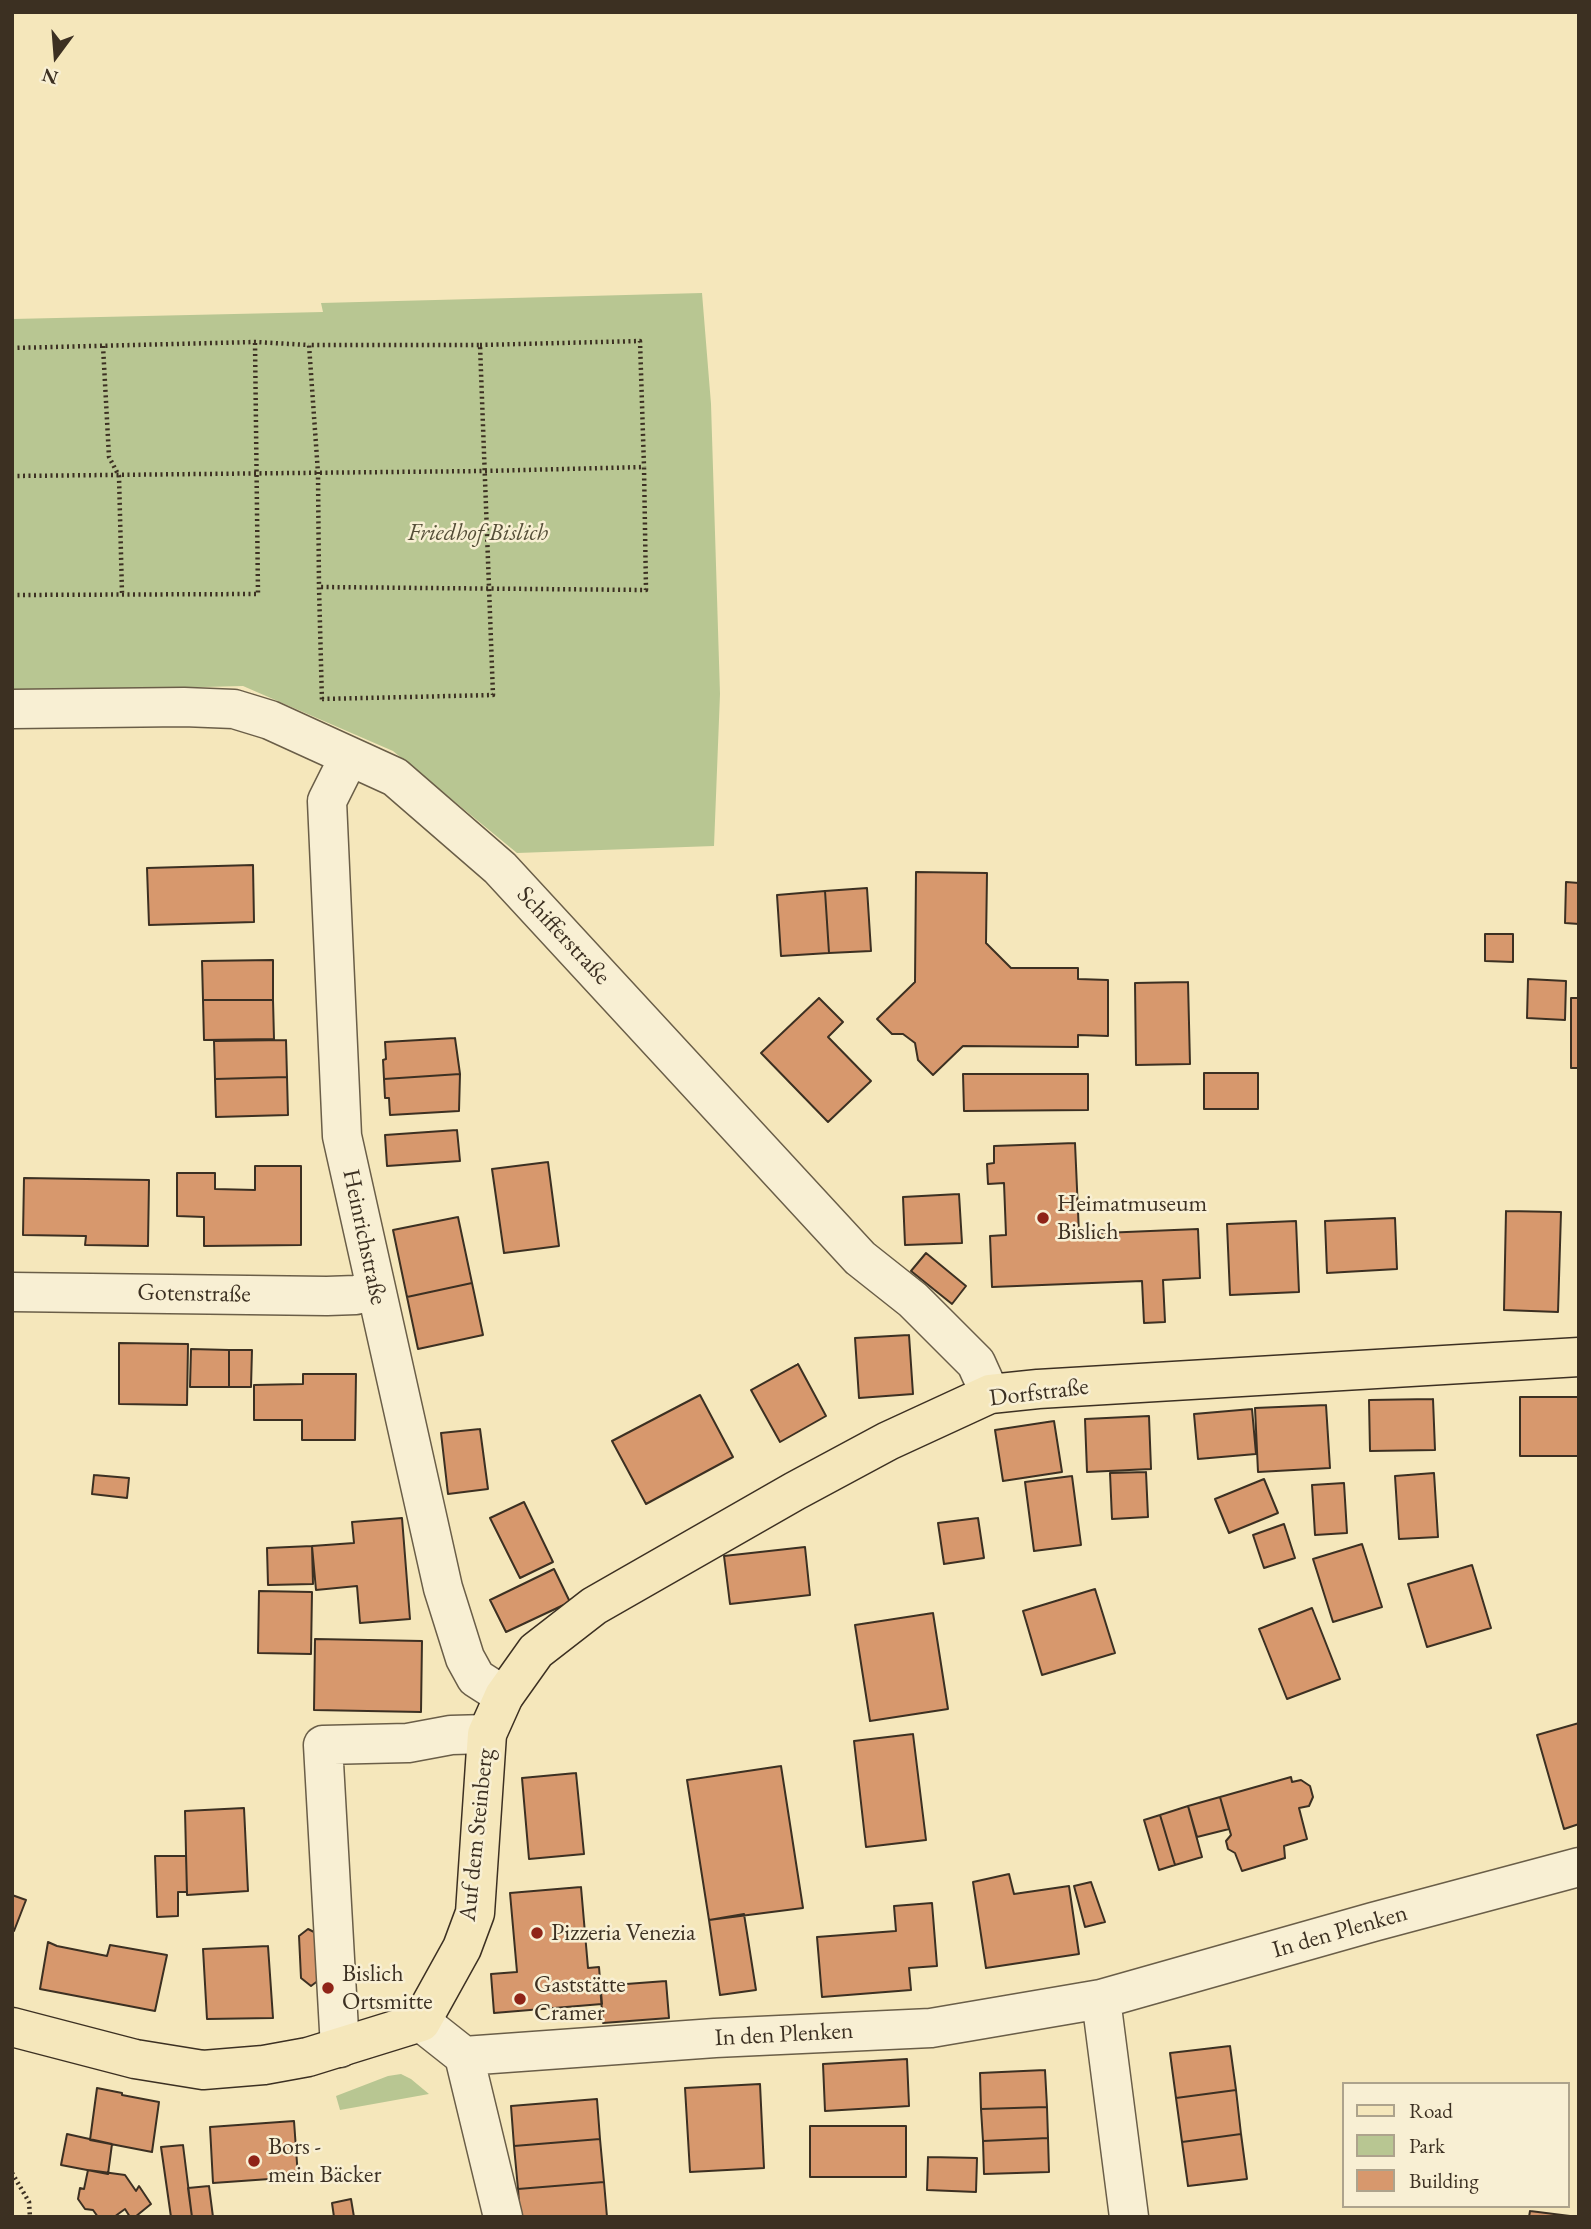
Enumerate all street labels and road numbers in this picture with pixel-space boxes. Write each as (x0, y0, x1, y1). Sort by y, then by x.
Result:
street label: Schifferstraße (510, 881, 616, 991)
street label: Heinrichstraße (336, 1167, 392, 1307)
street label: Gotenstraße (137, 1279, 251, 1309)
street label: Dorfstraße (988, 1373, 1090, 1413)
street label: Auf dem Steinberg (454, 1747, 500, 1923)
street label: In den Plenken (1269, 1899, 1411, 1965)
street label: In den Plenken (714, 2017, 854, 2053)

